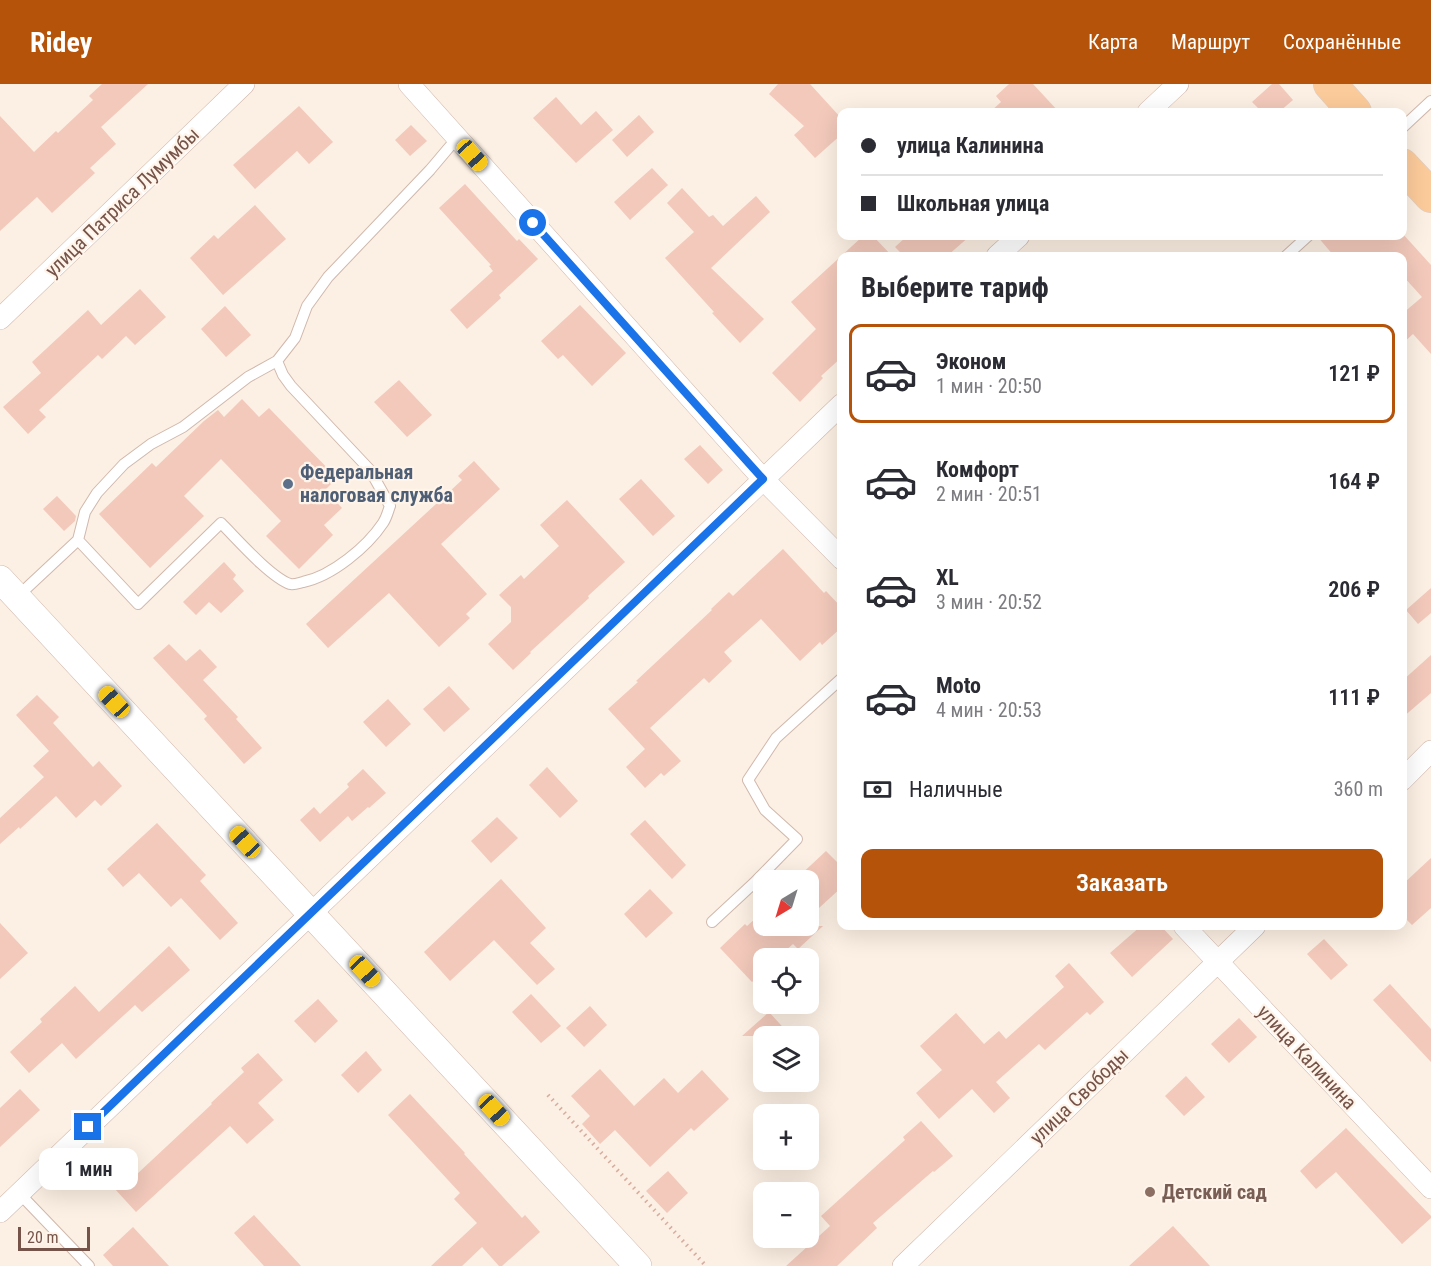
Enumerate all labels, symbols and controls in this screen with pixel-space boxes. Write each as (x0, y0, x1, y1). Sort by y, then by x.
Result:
text: Ridey (30, 26, 92, 59)
text: Карта (1088, 30, 1138, 54)
text: Маршрут (1171, 30, 1250, 54)
text: Сохранённые (1283, 30, 1401, 54)
street label: улица Патриса Лумумбы (40, 122, 204, 282)
text: улица Калинина (897, 133, 1044, 158)
car (453, 136, 491, 174)
text: Школьная улица (897, 191, 1049, 216)
route start (519, 209, 546, 236)
text: Выберите тариф (861, 272, 1049, 304)
icon: car (864, 347, 918, 401)
text: Эконом (936, 349, 1006, 374)
text: 121 ₽ (1328, 361, 1380, 386)
text: 1 мин · 20:50 (936, 374, 1042, 398)
icon: car (864, 455, 918, 509)
text: Комфорт (936, 457, 1019, 482)
place label: Федеральная налоговая служба (300, 460, 453, 507)
text: 164 ₽ (1328, 469, 1380, 494)
marker: Федеральная налоговая служба (281, 477, 295, 491)
text: 2 мин · 20:51 (936, 482, 1042, 506)
icon: car (864, 563, 918, 617)
text: XL (936, 565, 959, 590)
text: 206 ₽ (1328, 577, 1380, 602)
text: 3 мин · 20:52 (936, 590, 1042, 614)
icon: car (864, 671, 918, 725)
text: Moto (936, 673, 981, 698)
car (95, 683, 133, 721)
text: 111 ₽ (1328, 685, 1380, 710)
text: 4 мин · 20:53 (936, 698, 1042, 722)
icon: cash (861, 773, 894, 806)
text: Наличные (909, 777, 1003, 802)
text: 360 m (1334, 777, 1383, 801)
car (226, 823, 264, 861)
button: Заказать (861, 849, 1383, 918)
north arrow (753, 870, 819, 936)
map controls (753, 870, 819, 1248)
button: locate (753, 948, 819, 1014)
car (346, 952, 384, 990)
street label: улица Калинина (1252, 1000, 1362, 1114)
button: layers (753, 1026, 819, 1092)
street label: улица Свободы (1025, 1043, 1133, 1149)
car (475, 1091, 513, 1129)
button: + (753, 1104, 819, 1170)
route end (74, 1113, 101, 1140)
callout: 1 мин (38, 1148, 138, 1190)
text: 1 мин (65, 1157, 112, 1181)
place label: Детский сад (1162, 1180, 1267, 1204)
button: − (753, 1182, 819, 1248)
marker: Детский сад (1143, 1185, 1157, 1199)
scale bar (18, 1224, 90, 1252)
text: 20 m (27, 1228, 59, 1247)

